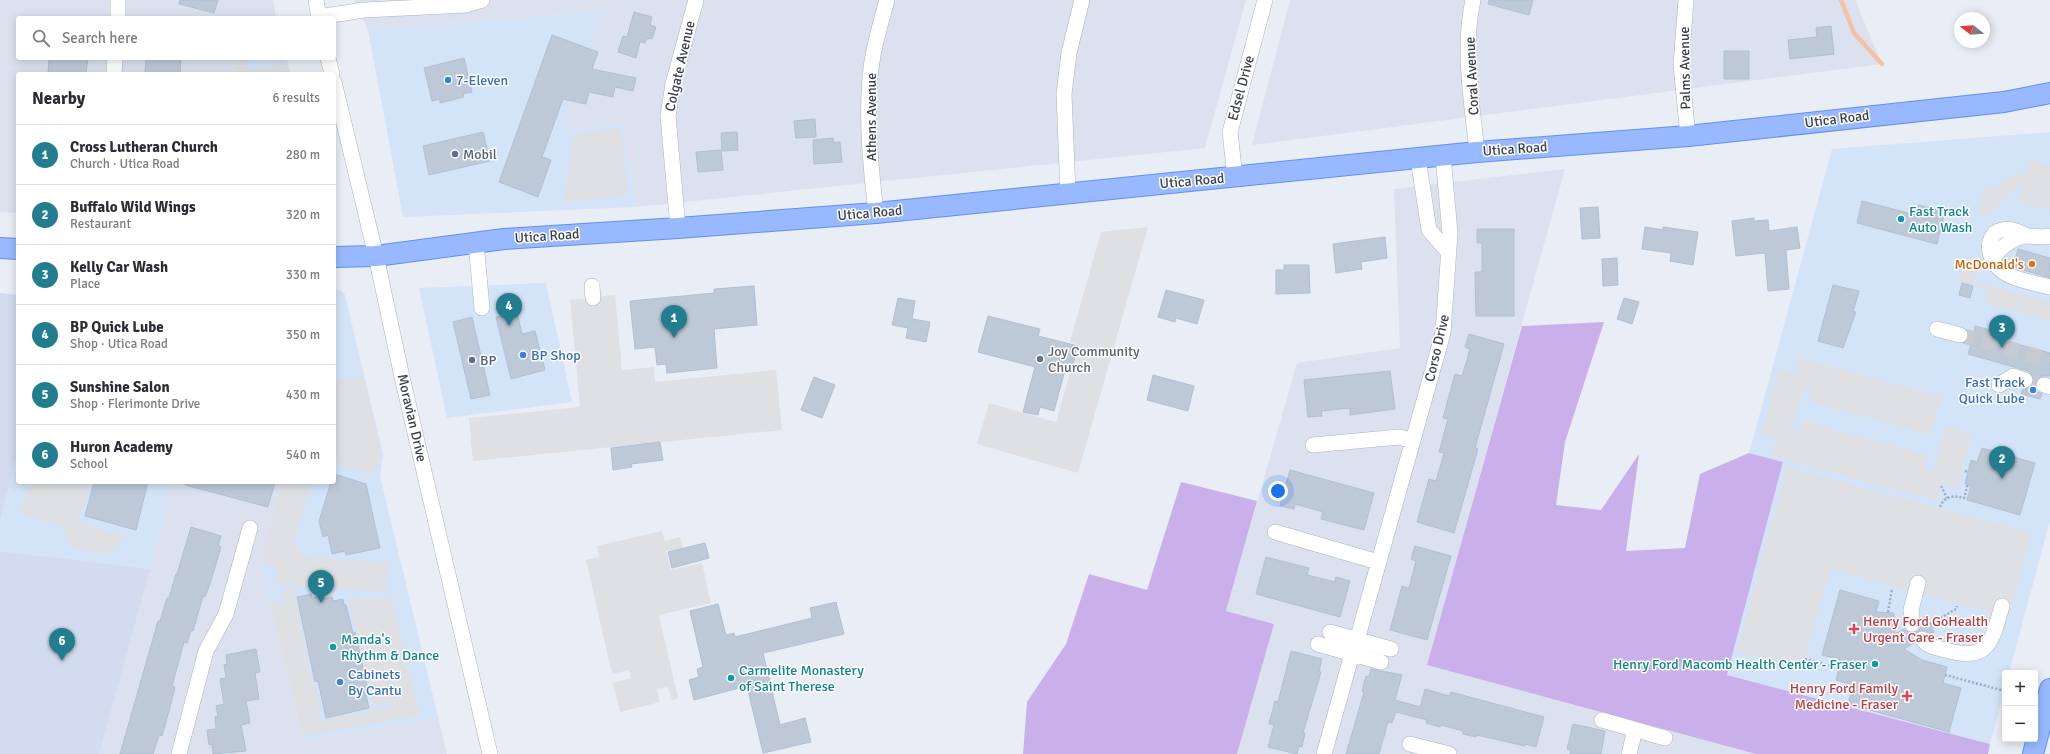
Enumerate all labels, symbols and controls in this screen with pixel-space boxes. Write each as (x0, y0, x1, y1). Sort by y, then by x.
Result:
north arrow (1954, 12, 1990, 48)
search box (16, 16, 336, 60)
street label: Colgate Avenue (661, 19, 699, 113)
street label: Palms Avenue (1676, 26, 1694, 110)
icon: search (30, 27, 52, 49)
text: Search here (62, 29, 138, 47)
street label: Coral Avenue (1461, 36, 1483, 116)
street label: Edsel Drive (1224, 54, 1258, 122)
place label: 7-Eleven (456, 72, 508, 89)
street label: Athens Avenue (863, 73, 880, 161)
marker: 7-Eleven (443, 75, 453, 85)
text: Nearby (32, 88, 85, 109)
text: 6 results (272, 90, 320, 106)
street label: Utica Road (1804, 107, 1870, 131)
text: Cross Lutheran Church (70, 138, 218, 156)
street label: Utica Road (1482, 138, 1548, 160)
place label: Mobil (463, 146, 497, 163)
text: 1 (41, 147, 49, 163)
text: 280 m (286, 147, 320, 163)
marker: Mobil (450, 149, 460, 159)
text: Church · Utica Road (70, 156, 180, 172)
street label: Utica Road (1159, 170, 1225, 192)
text: Buffalo Wild Wings (70, 198, 196, 216)
street label: Utica Road (837, 202, 903, 224)
place label: Fast Track Auto Wash (1909, 203, 1972, 236)
text: 2 (41, 207, 49, 223)
text: 320 m (286, 207, 320, 223)
marker: Fast Track Auto Wash (1896, 214, 1906, 224)
text: Restaurant (70, 216, 131, 232)
street label: Utica Road (514, 225, 580, 247)
place label: McDonald's (1955, 256, 2024, 273)
text: Kelly Car Wash (70, 258, 168, 276)
marker: McDonald's (2027, 259, 2037, 269)
text: 3 (41, 267, 49, 283)
text: 330 m (286, 267, 320, 283)
text: Place (70, 276, 100, 292)
pin: 4 (496, 293, 522, 326)
pin: 1 (661, 305, 687, 338)
street label: Corso Drive (1421, 313, 1453, 383)
pin: 3 (1989, 315, 2015, 348)
text: BP Quick Lube (70, 318, 164, 336)
text: 4 (41, 327, 49, 343)
text: 350 m (286, 327, 320, 343)
text: Shop · Utica Road (70, 336, 168, 352)
place label: Joy Community Church (1048, 343, 1140, 376)
place label: BP Shop (531, 347, 581, 364)
marker: BP Shop (518, 350, 528, 360)
place label: BP (480, 352, 496, 369)
marker: Joy Community Church (1035, 354, 1045, 364)
marker: BP (467, 355, 477, 365)
street label: Moravian Drive (394, 372, 430, 464)
place label: Fast Track Quick Lube (1959, 374, 2025, 407)
text: Sunshine Salon (70, 378, 170, 396)
marker: Fast Track Quick Lube (2028, 385, 2038, 395)
text: 5 (41, 387, 49, 403)
text: 430 m (286, 387, 320, 403)
text: Shop · Flerimonte Drive (70, 396, 200, 412)
text: Huron Academy (70, 438, 173, 456)
pin: 2 (1989, 446, 2015, 479)
text: 6 (41, 447, 49, 463)
text: 540 m (286, 447, 320, 463)
text: School (70, 456, 108, 472)
your location (1268, 481, 1288, 501)
pin: 5 (308, 570, 334, 603)
place label: Henry Ford GoHealth Urgent Care - Fraser (1863, 613, 1988, 646)
marker: Henry Ford GoHealth Urgent Care - Fraser (1848, 623, 1860, 635)
pin: 6 (49, 628, 75, 661)
place label: Manda's Rhythm & Dance (341, 631, 439, 664)
marker: Manda's Rhythm & Dance (328, 642, 338, 652)
place label: Henry Ford Macomb Health Center - Fraser (1613, 656, 1868, 673)
marker: Henry Ford Macomb Health Center - Fraser (1870, 659, 1880, 669)
place label: Carmelite Monastery of Saint Therese (739, 662, 864, 695)
place label: Cabinets By Cantu (348, 666, 402, 699)
map controls (2002, 670, 2038, 742)
button: + (2002, 670, 2038, 706)
marker: Carmelite Monastery of Saint Therese (726, 673, 736, 683)
marker: Cabinets By Cantu (335, 677, 345, 687)
place label: Henry Ford Family Medicine - Fraser (1790, 680, 1899, 713)
marker: Henry Ford Family Medicine - Fraser (1901, 690, 1913, 702)
button: − (2002, 706, 2038, 742)

